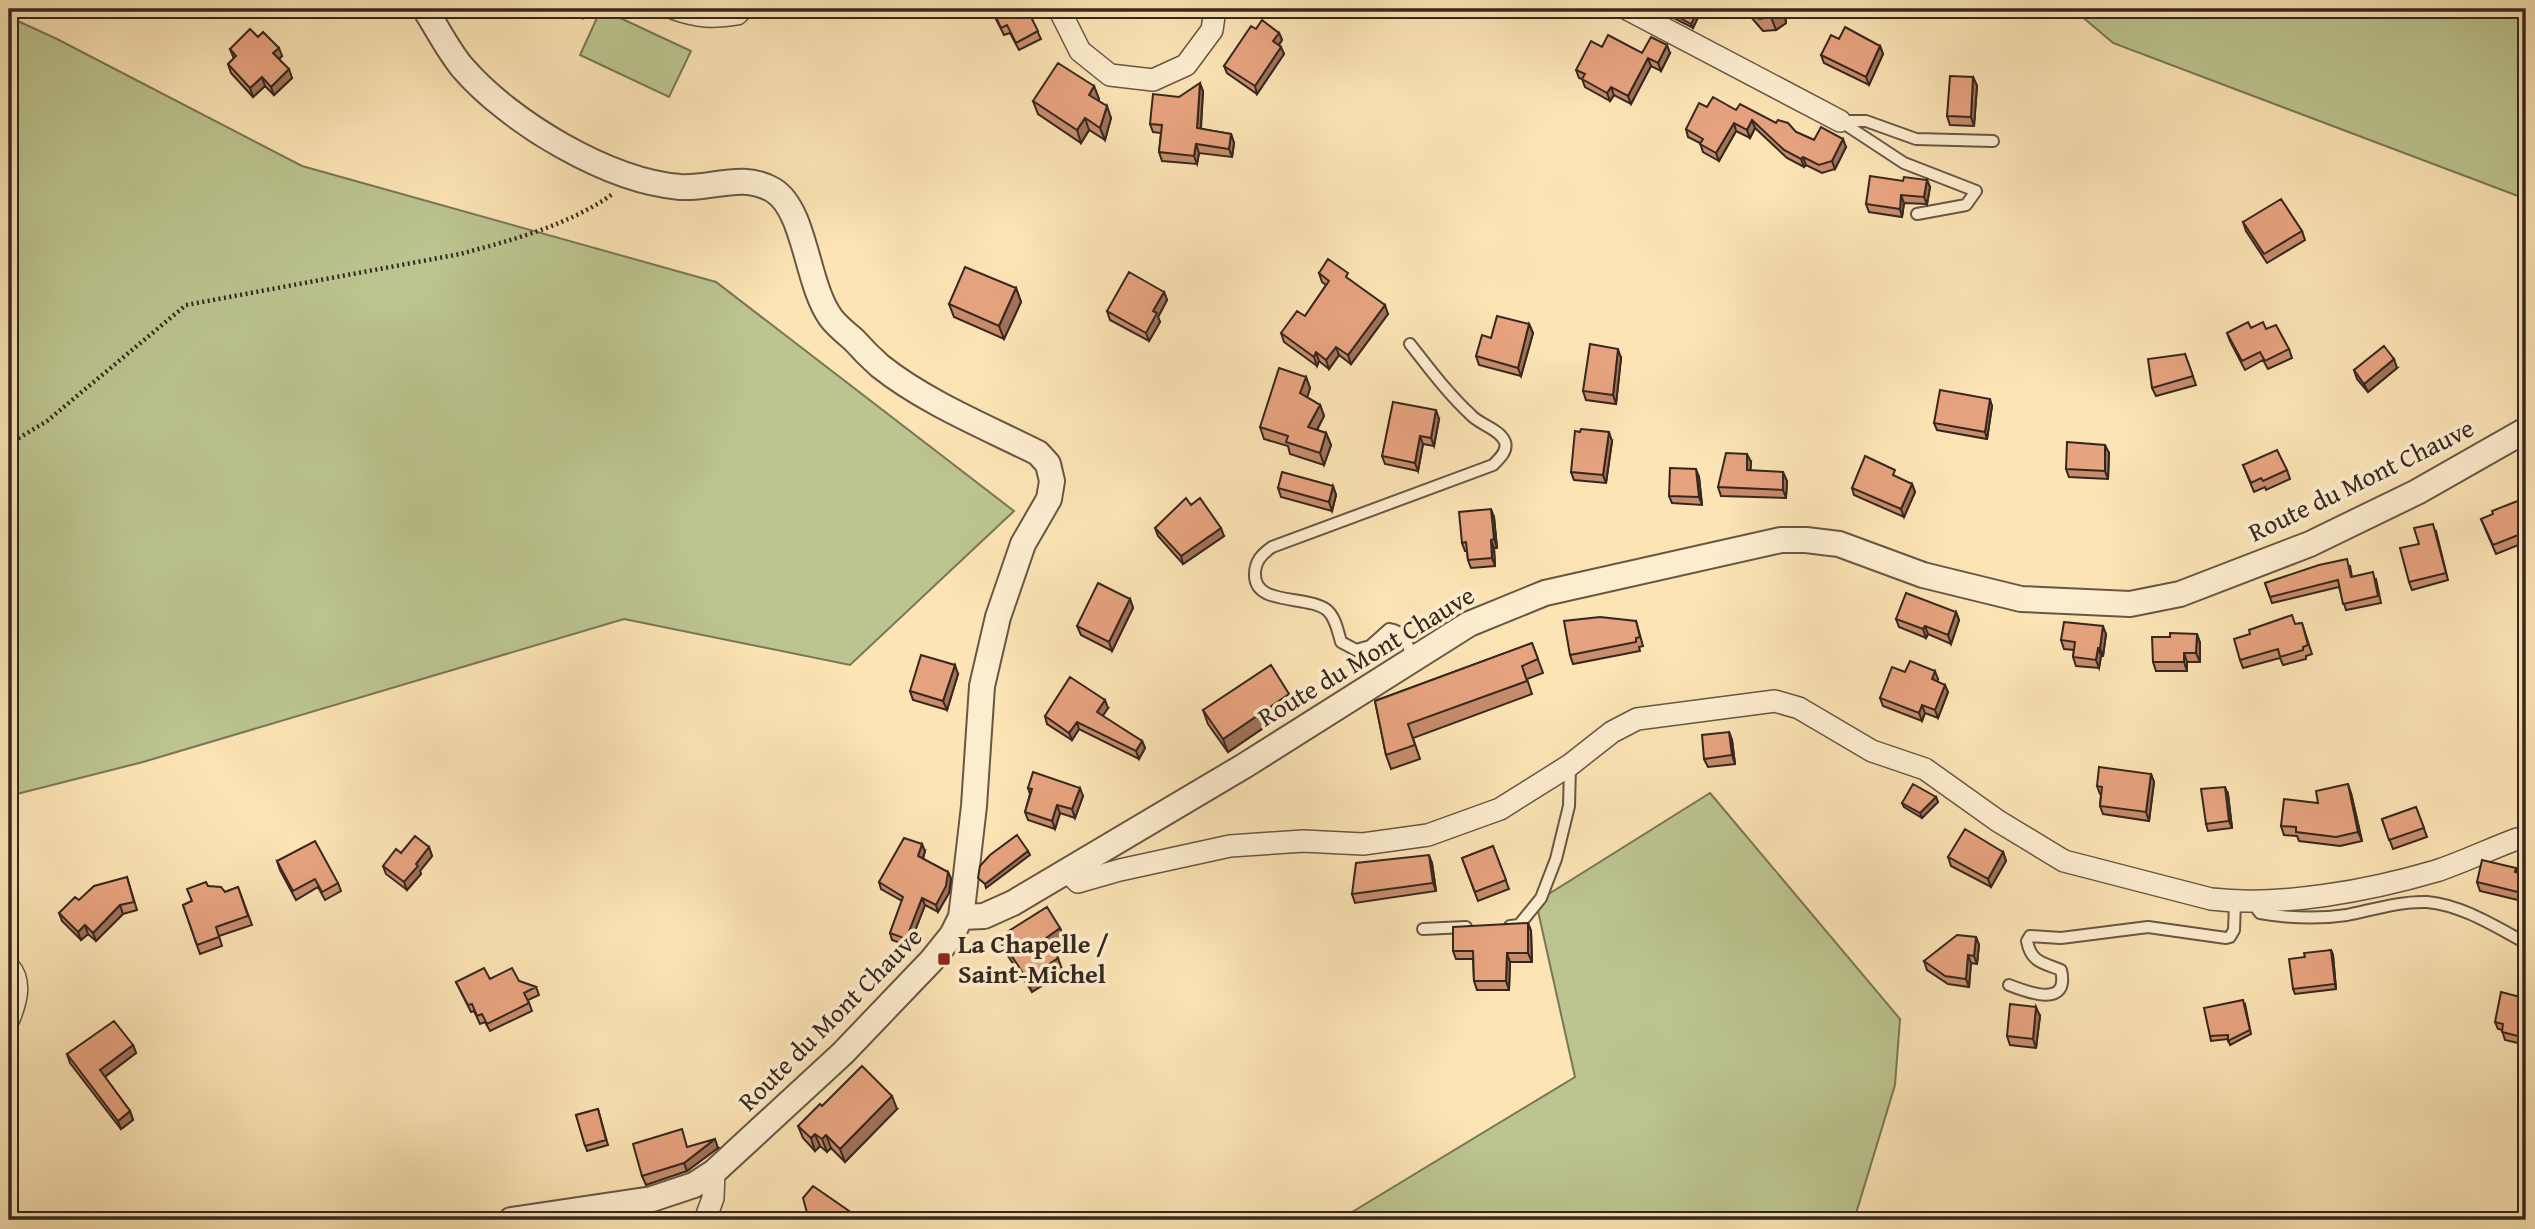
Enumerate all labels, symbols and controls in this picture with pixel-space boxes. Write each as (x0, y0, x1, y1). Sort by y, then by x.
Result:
street label: Route du Mont Chauve (2241, 408, 2480, 551)
street label: Route du Mont Chauve (1250, 575, 1482, 736)
street label: Route du Mont Chauve (729, 918, 931, 1120)
place label: La Chapelle / Saint-Michel (958, 924, 1109, 993)
marker: La Chapelle / Saint-Michel (936, 951, 952, 967)

